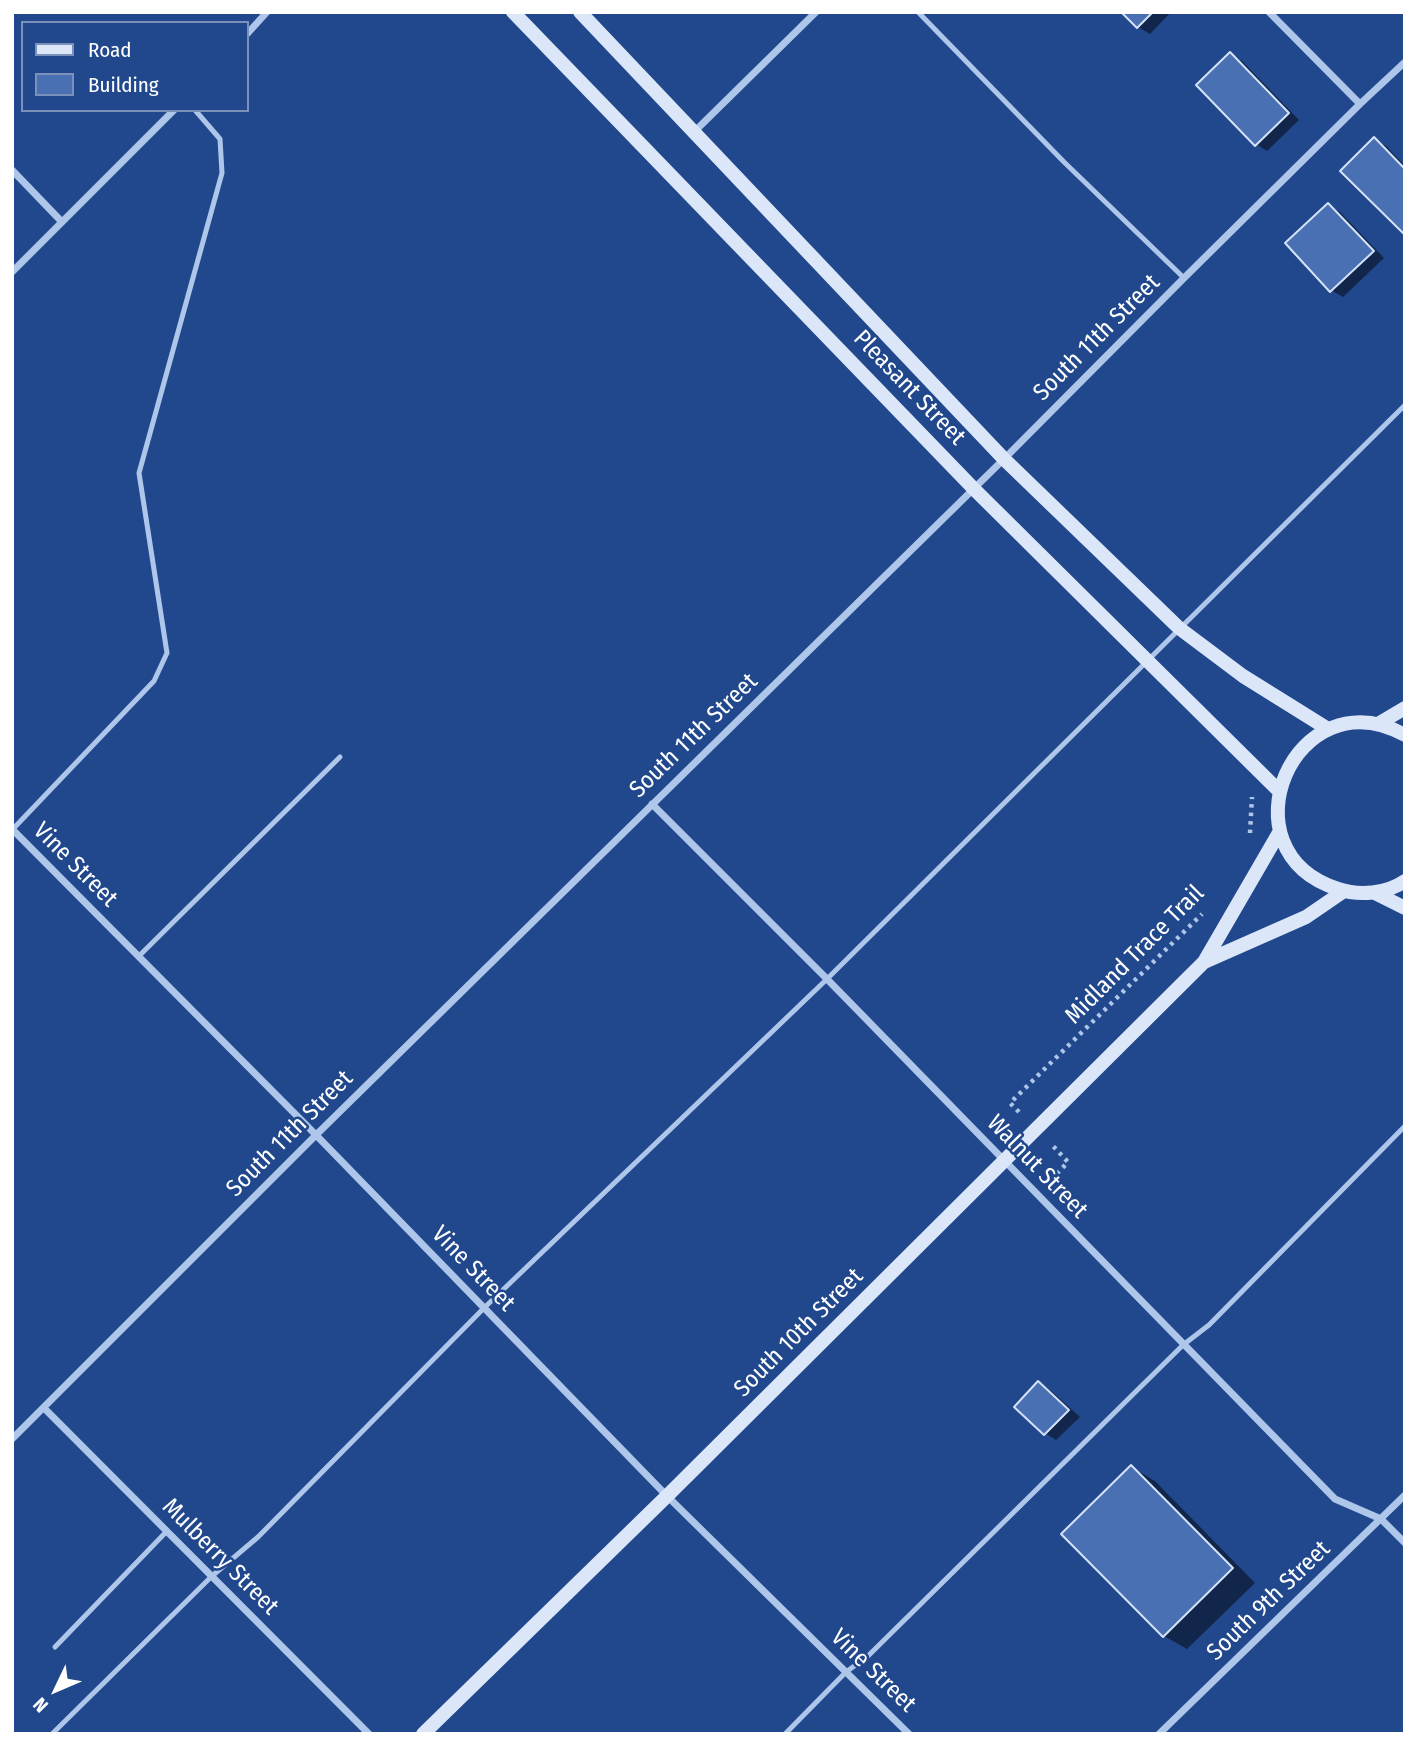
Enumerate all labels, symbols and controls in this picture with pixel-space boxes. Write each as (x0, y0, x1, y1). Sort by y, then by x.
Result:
legend (21, 21, 248, 112)
text: Road (88, 37, 132, 63)
text: Building (88, 72, 159, 98)
street label: South 11th Street (1028, 269, 1166, 407)
street label: Pleasant Street (847, 324, 971, 452)
street label: South 11th Street (624, 668, 764, 804)
street label: Vine Street (27, 817, 123, 913)
street label: Midland Trace Trail (1060, 880, 1210, 1030)
street label: South 11th Street (221, 1065, 359, 1203)
street label: Walnut Street (981, 1109, 1093, 1225)
street label: Vine Street (425, 1220, 521, 1318)
street label: South 10th Street (729, 1263, 869, 1403)
street label: Mulberry Street (156, 1493, 284, 1621)
street label: South 9th Street (1201, 1535, 1337, 1667)
street label: Vine Street (824, 1623, 922, 1719)
north arrow (21, 1655, 91, 1725)
text: N (28, 1693, 53, 1717)

